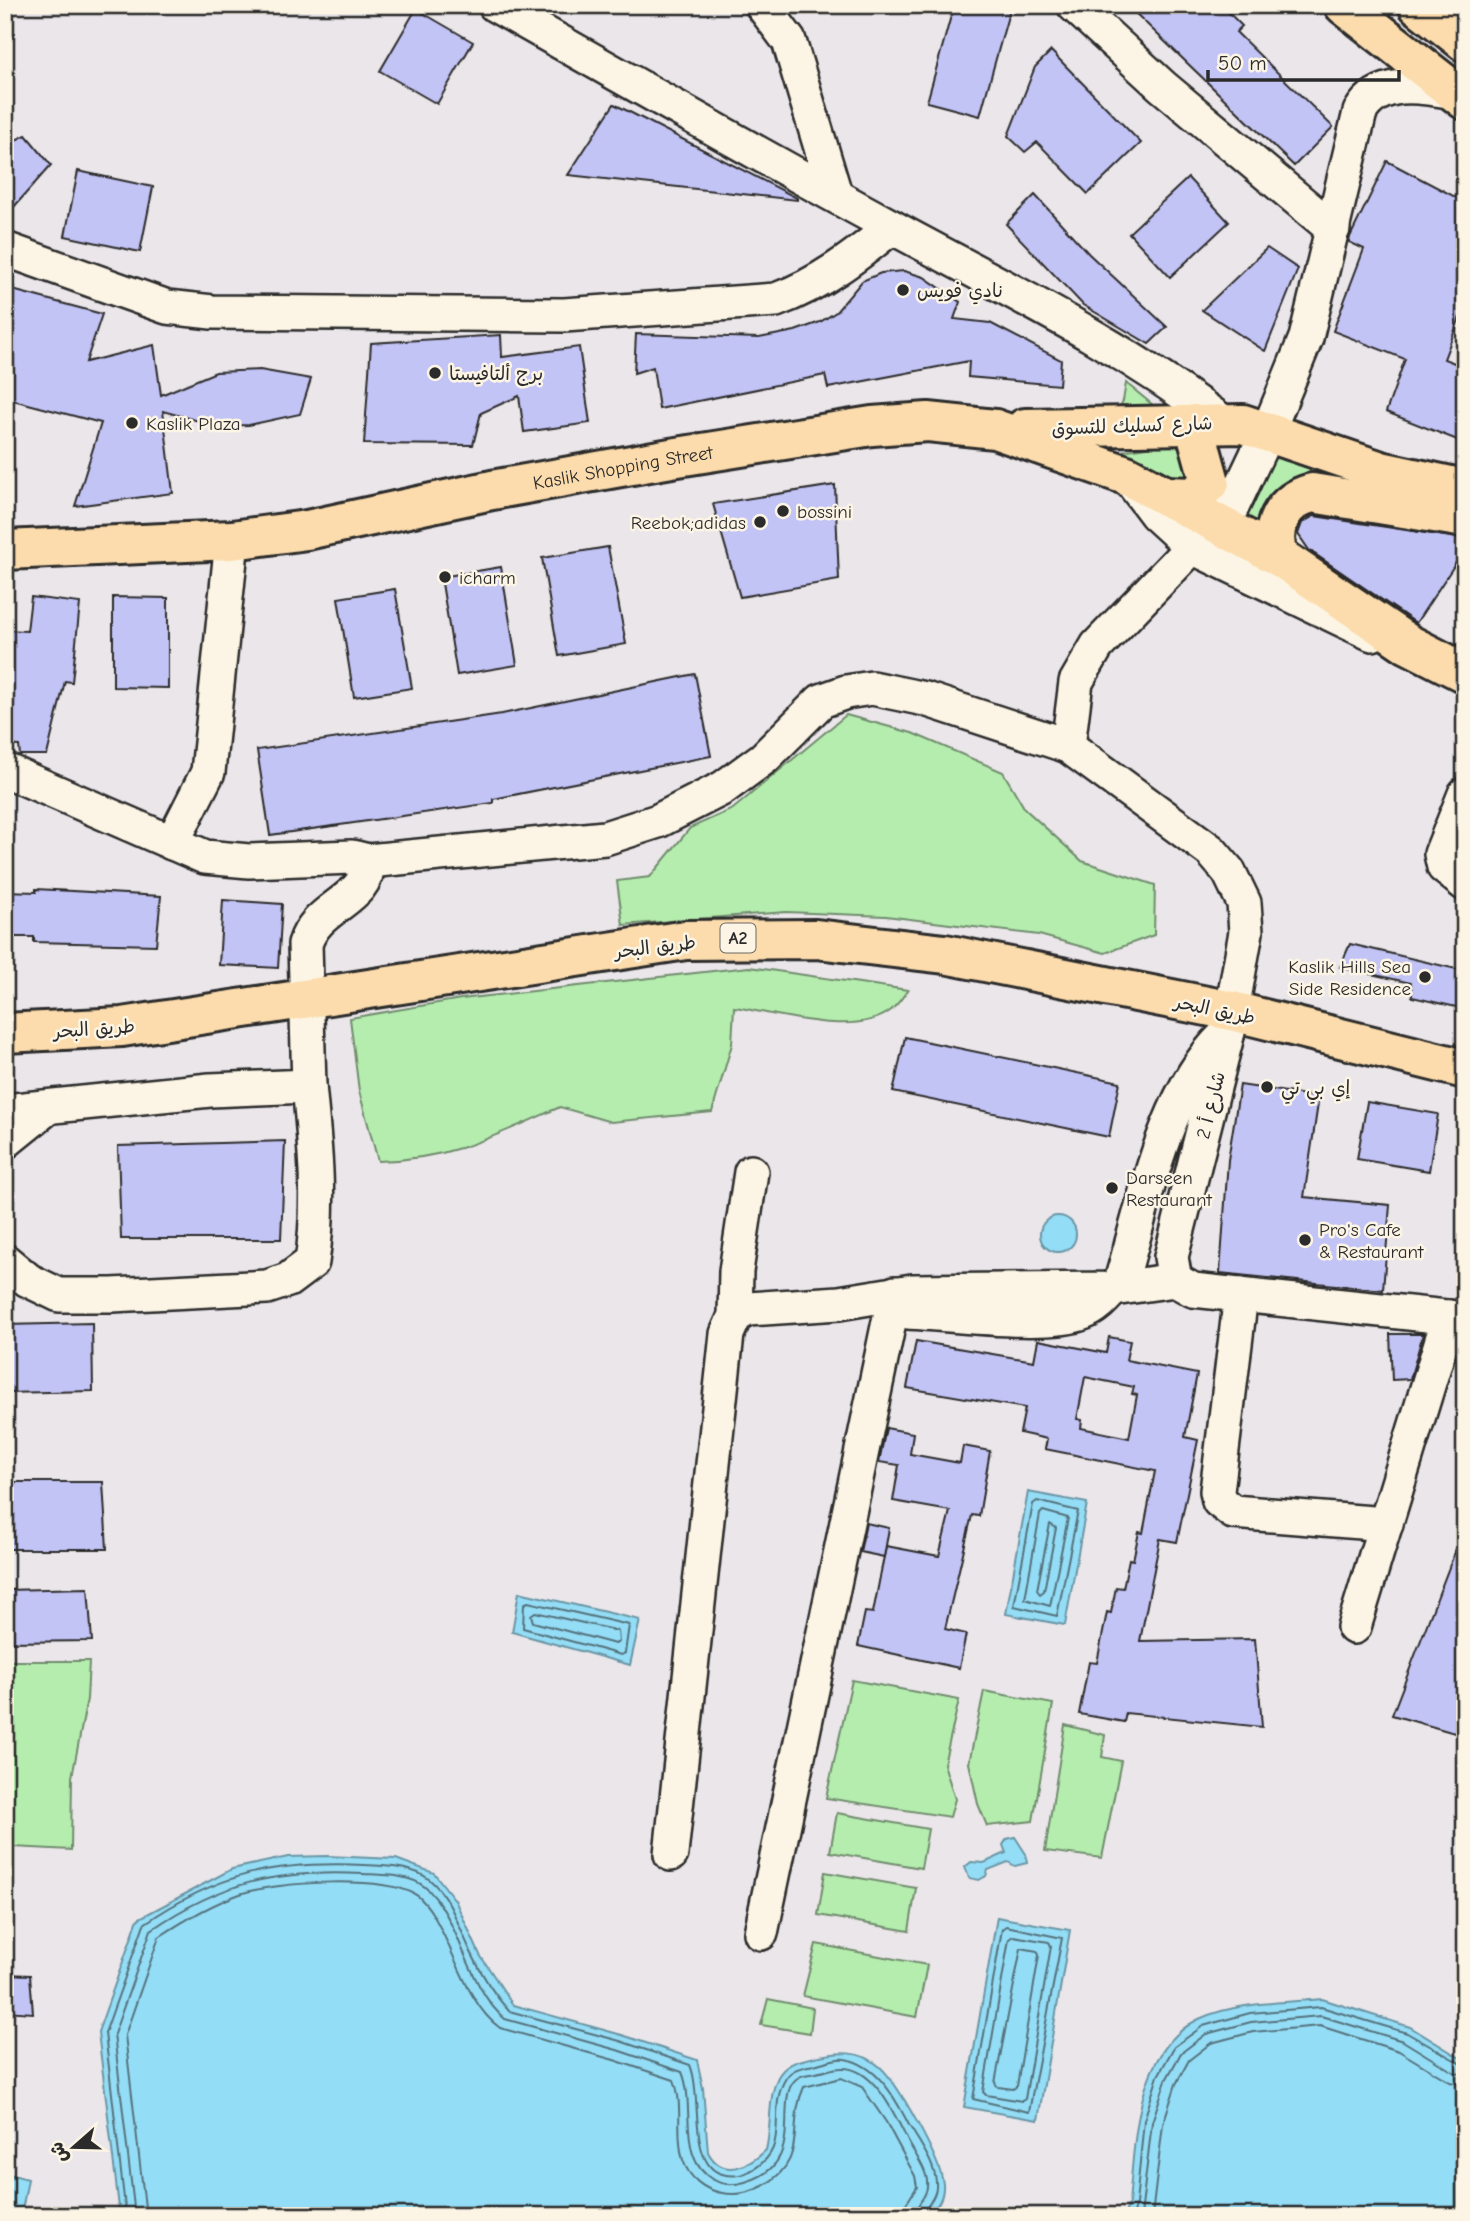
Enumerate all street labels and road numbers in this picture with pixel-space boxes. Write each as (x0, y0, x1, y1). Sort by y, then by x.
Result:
street label: شارع كسليك للتسوق (1051, 412, 1213, 442)
street label: Kaslik Shopping Street (531, 441, 715, 494)
road number: A2 (720, 923, 756, 953)
street label: طريق البحر (611, 931, 697, 963)
street label: طريق البحر (1171, 990, 1257, 1029)
street label: طريق البحر (51, 1015, 136, 1043)
street label: شارع أ 2 (1192, 1069, 1232, 1142)

